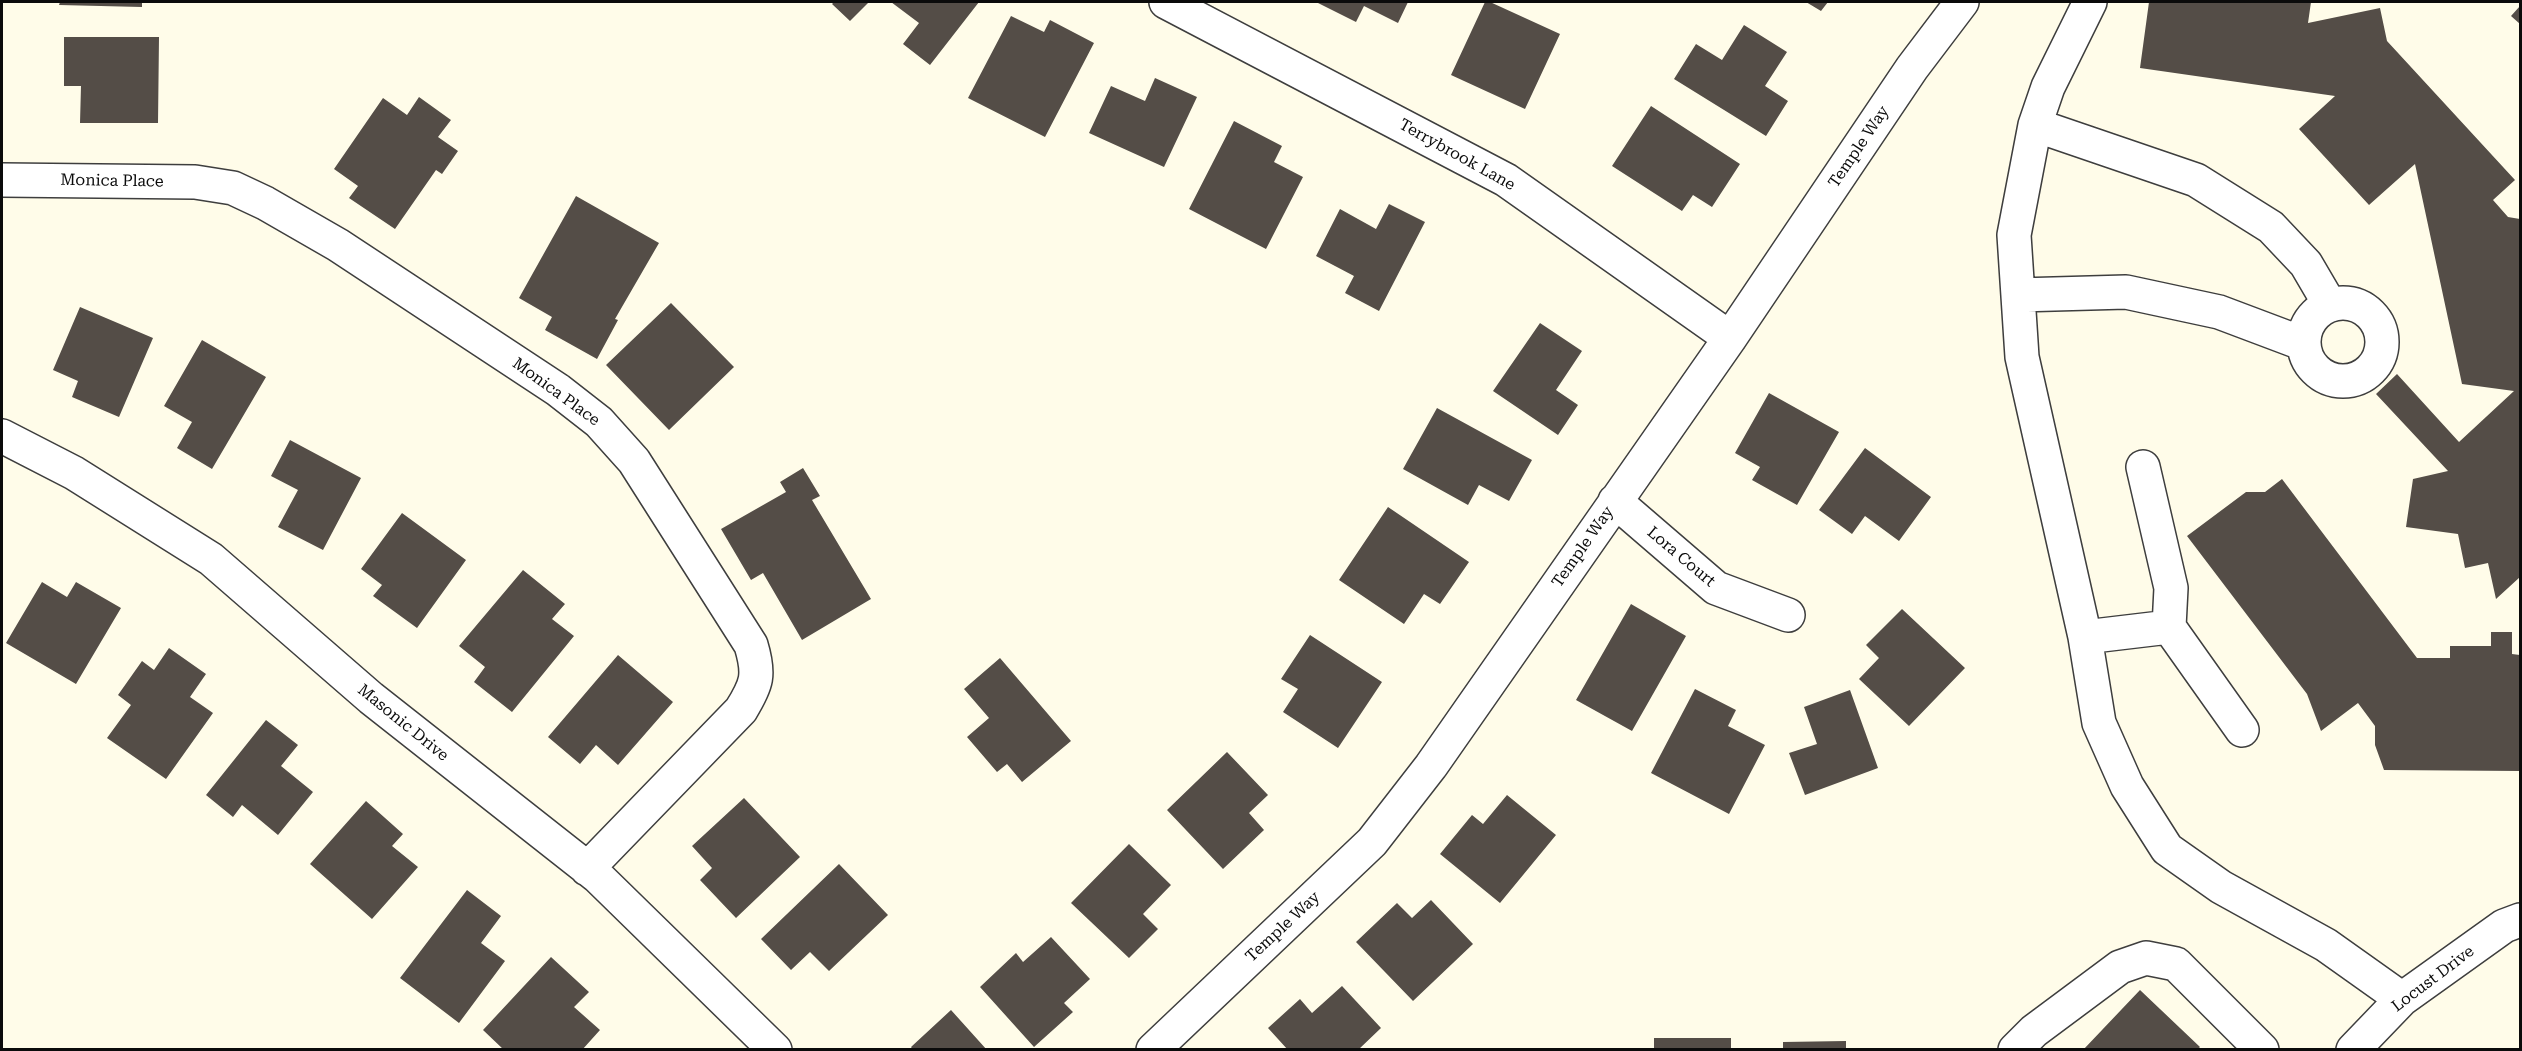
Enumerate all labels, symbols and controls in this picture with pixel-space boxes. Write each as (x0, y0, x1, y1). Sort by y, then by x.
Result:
street label: Temple Way (1825, 102, 1893, 192)
street label: Terrybrook Lane (1396, 115, 1518, 195)
street label: Monica Place (60, 170, 164, 192)
street label: Monica Place (509, 354, 603, 430)
street label: Temple Way (1548, 503, 1618, 591)
street label: Lora Court (1643, 523, 1719, 591)
street label: Masonic Drive (354, 681, 452, 765)
street label: Temple Way (1242, 888, 1324, 966)
street label: Locust Drive (2388, 942, 2478, 1016)

